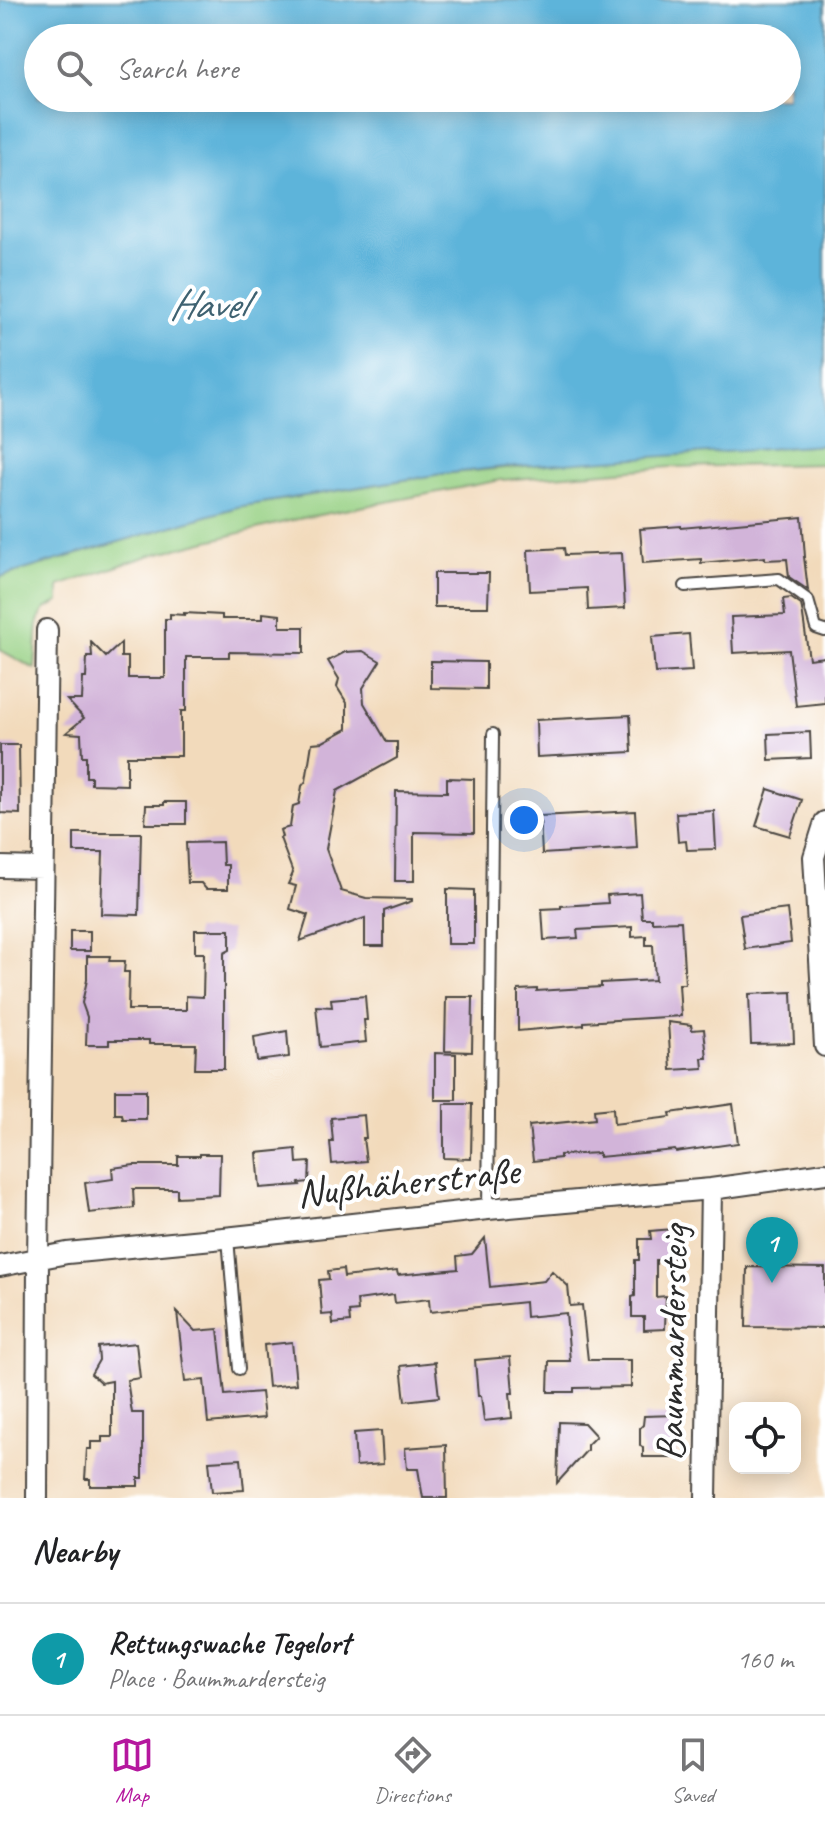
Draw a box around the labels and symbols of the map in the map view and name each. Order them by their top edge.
water label: Havel [169,278,258,331]
your location [504,800,544,840]
street label: Nußhäherstraße [295,1145,524,1219]
pin: 1 [746,1217,798,1283]
street label: Baummardersteig [645,1222,699,1461]

